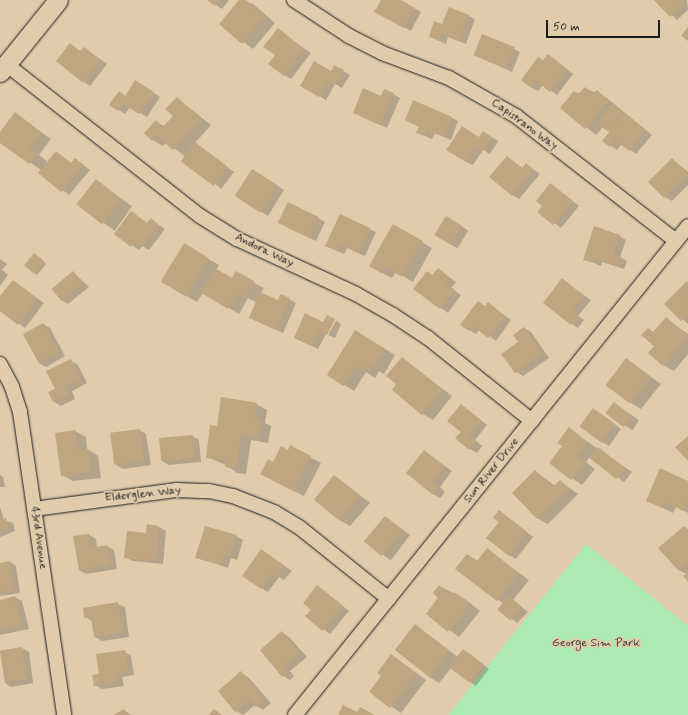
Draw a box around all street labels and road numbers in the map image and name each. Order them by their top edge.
street label: Capistrano Way [487,96,561,154]
street label: Andora Way [232,231,296,271]
street label: Sun River Drive [462,436,522,506]
street label: Elderglen Way [104,484,182,506]
street label: 43rd Avenue [26,505,50,571]

